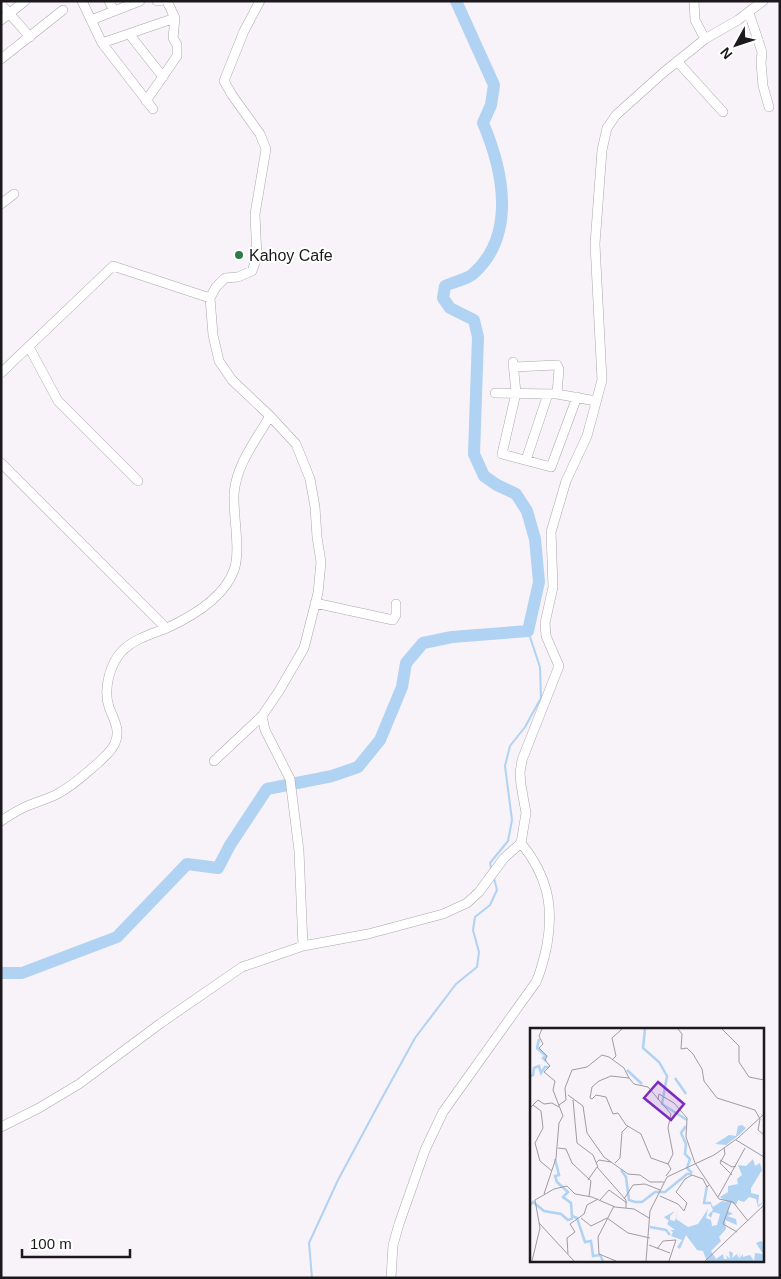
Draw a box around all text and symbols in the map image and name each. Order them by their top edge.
north arrow [711,20,761,70]
text: N [717,44,735,62]
place label: Kahoy Cafe [249,247,333,264]
marker: Kahoy Cafe [233,249,245,261]
inset map [530,1028,764,1262]
scale bar [22,1226,130,1258]
text: 100 m [30,1235,72,1252]

